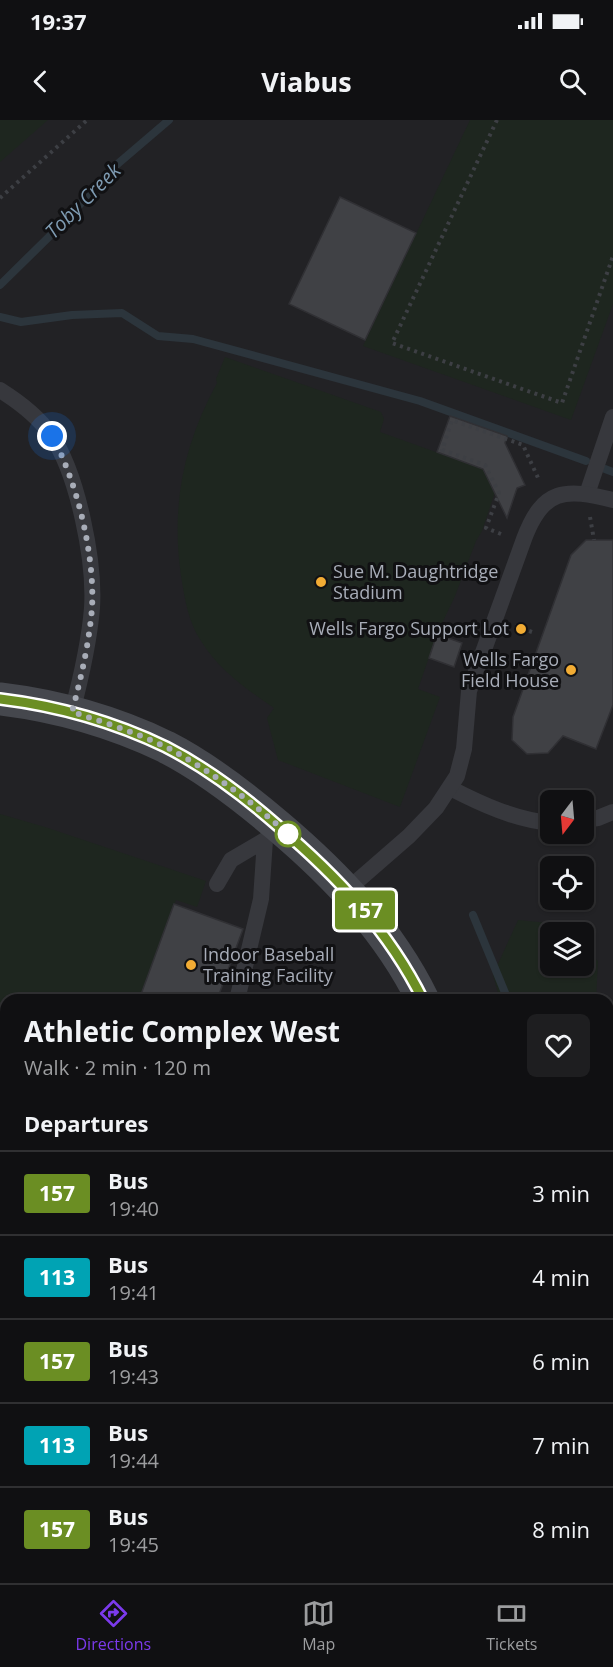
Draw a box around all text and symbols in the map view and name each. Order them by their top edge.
text: 19:37 [30,6,87,36]
text: Viabus [261,63,352,100]
icon: back [24,65,57,98]
icon: search [556,65,589,98]
water label: Toby Creek [39,156,127,244]
your location [37,421,67,451]
place label: Sue M. Daughtridge Stadium [333,559,498,604]
marker: Sue M. Daughtridge Stadium [314,575,328,589]
place label: Wells Fargo Support Lot [309,616,509,640]
marker: Wells Fargo Support Lot [514,622,528,636]
place label: Wells Fargo Field House [461,647,559,692]
marker: Wells Fargo Field House [564,663,578,677]
north arrow [540,790,594,844]
map controls [540,790,594,976]
unlabelled marker [275,821,301,847]
button: locate [540,856,594,910]
line badge: 157 [330,890,400,930]
text: 157 [347,896,383,924]
button: layers [540,922,594,976]
place label: Indoor Baseball Training Facility [203,942,334,987]
marker: Indoor Baseball Training Facility [184,958,198,972]
text: Athletic Complex West [24,1012,340,1050]
button: heart [527,1014,590,1077]
text: Walk · 2 min · 120 m [24,1054,211,1081]
text: Departures [24,1108,148,1138]
text: Bus [108,1165,148,1195]
text: 3 min [532,1178,590,1208]
text: 157 [39,1179,75,1207]
text: 19:40 [108,1195,159,1222]
text: Bus [108,1249,148,1279]
text: 4 min [532,1262,590,1292]
text: 113 [39,1263,75,1291]
text: 19:41 [108,1279,159,1306]
text: Bus [108,1333,148,1363]
text: 6 min [532,1346,590,1376]
text: 157 [39,1347,75,1375]
text: 19:43 [108,1363,159,1390]
text: Bus [108,1417,148,1447]
text: 7 min [532,1430,590,1460]
text: 113 [39,1431,75,1459]
text: 19:44 [108,1447,159,1474]
text: Bus [108,1501,148,1531]
text: 8 min [532,1514,590,1544]
text: 157 [39,1515,75,1543]
text: 19:45 [108,1531,159,1558]
tab: Directions [76,1597,151,1655]
tab: Map [302,1597,335,1655]
tab: Tickets [486,1597,537,1655]

